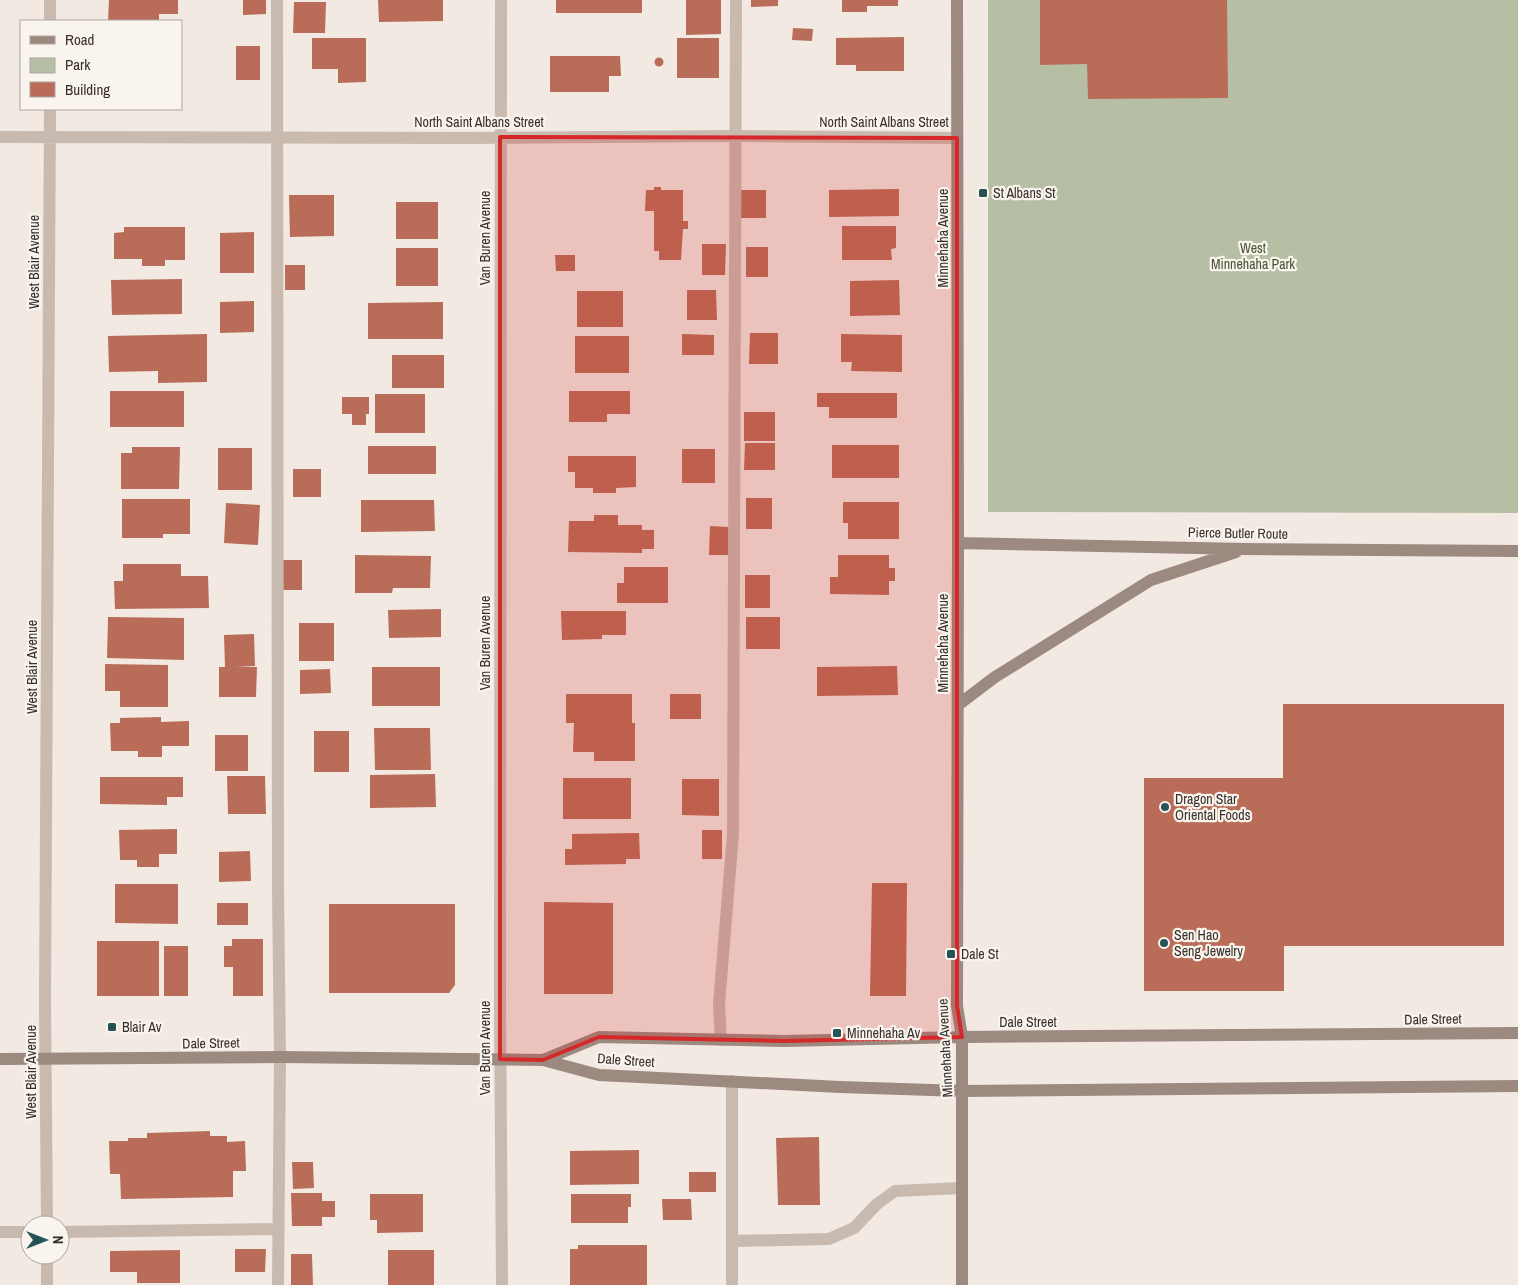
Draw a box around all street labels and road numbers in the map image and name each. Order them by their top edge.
street label: North Saint Albans Street [414,113,544,131]
street label: North Saint Albans Street [819,113,949,131]
street label: Minnehaha Avenue [934,189,952,287]
street label: Van Buren Avenue [476,191,494,285]
street label: West Blair Avenue [25,215,43,309]
street label: Pierce Butler Route [1188,523,1288,543]
street label: Minnehaha Avenue [934,594,952,692]
street label: Van Buren Avenue [476,596,494,690]
street label: West Blair Avenue [23,620,41,714]
street label: Minnehaha Avenue [933,998,957,1098]
street label: Van Buren Avenue [476,1001,494,1095]
street label: Dale Street [1404,1010,1462,1028]
street label: Dale Street [999,1013,1057,1031]
street label: West Blair Avenue [22,1025,40,1119]
street label: Dale Street [182,1034,240,1052]
street label: Dale Street [597,1049,655,1071]

